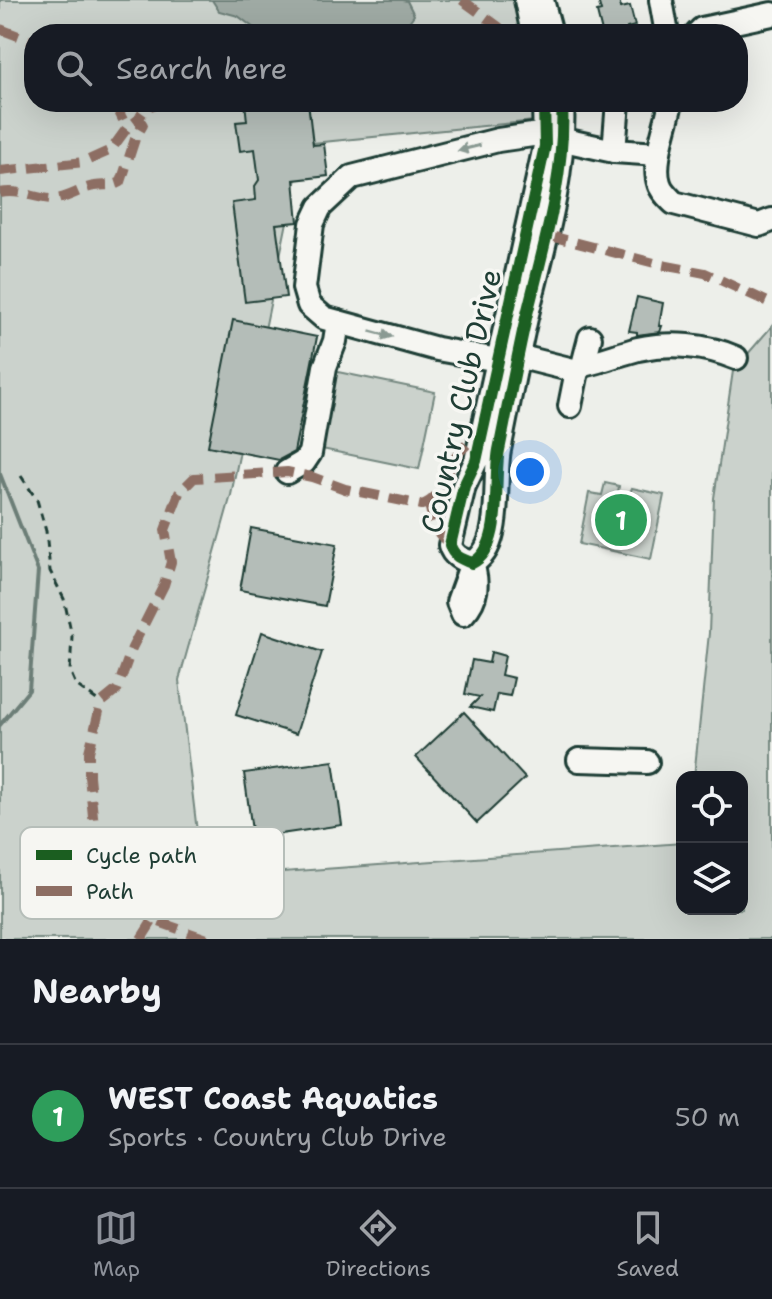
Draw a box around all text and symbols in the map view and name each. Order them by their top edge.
search box [24,24,748,112]
icon: search [52,46,96,90]
text: Search here [116,48,287,89]
one-way arrow [456,142,481,154]
street label: Country Club Drive [411,265,511,537]
one-way arrow [368,328,393,340]
your location [510,452,550,492]
pin: 1 [595,490,647,550]
map controls [676,771,748,915]
button: locate [676,771,748,843]
legend [20,827,284,919]
text: Cycle path [86,841,197,870]
button: layers [676,843,748,915]
text: Path [86,877,134,906]
text: Nearby [32,968,162,1014]
text: WEST Coast Aquatics [108,1078,438,1119]
text: 1 [52,1099,64,1134]
text: 50 m [675,1099,740,1134]
text: Sports · Country Club Drive [108,1119,447,1154]
tab: Map [93,1206,140,1283]
tab: Directions [326,1206,431,1283]
tab: Saved [617,1206,679,1283]

